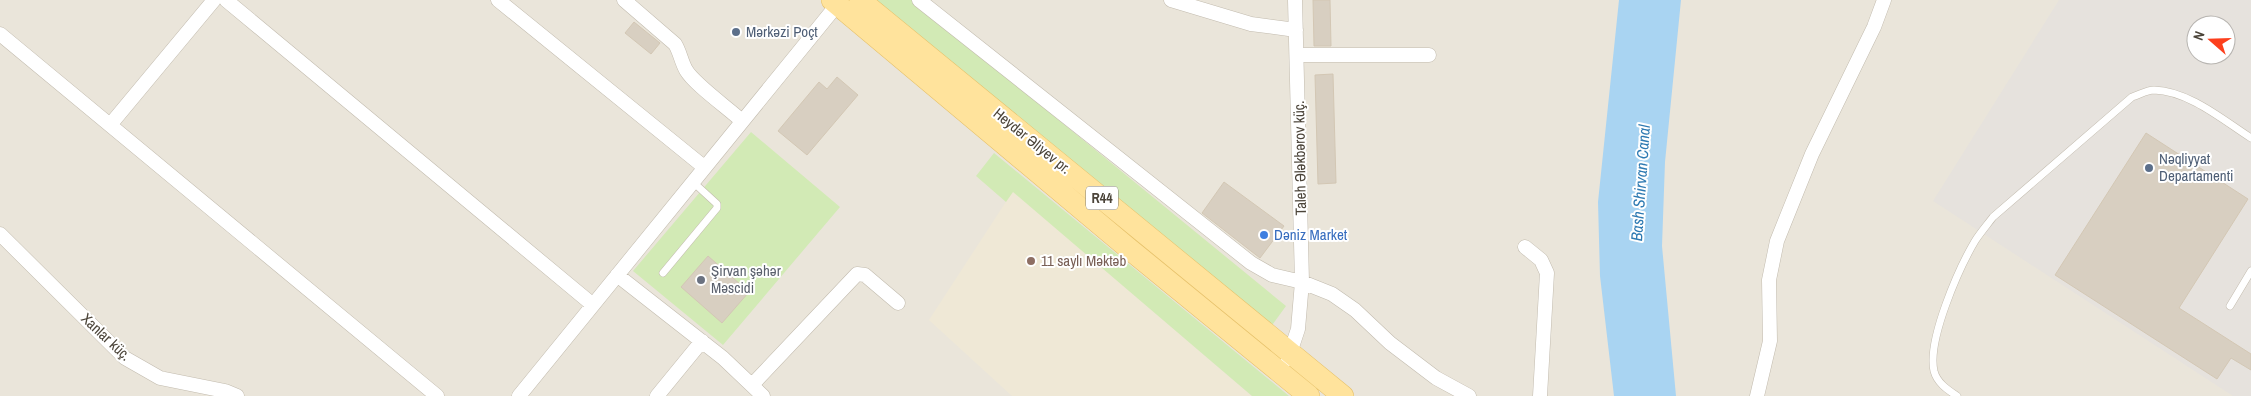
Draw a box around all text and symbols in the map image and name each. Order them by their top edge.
north arrow [2186,15,2236,65]
place label: Mərkəzi Poçt [746,21,818,42]
marker: Mərkəzi Poçt [730,26,742,38]
text: N [2189,29,2209,43]
street label: Taleh Ələkbərov küç. [1288,101,1311,215]
street label: Heydər Əliyev pr. [989,103,1076,178]
water label: Bash Shirvan Canal [1625,123,1655,242]
place label: Nəqliyyat Departamenti [2159,148,2234,186]
marker: Nəqliyyat Departamenti [2143,162,2155,174]
road number: R44 [1086,187,1118,210]
place label: Dəniz Market [1274,224,1348,245]
marker: Dəniz Market [1258,229,1270,241]
place label: 11 saylı Məktəb [1041,250,1126,271]
marker: 11 saylı Məktəb [1025,255,1037,267]
place label: Şirvan şəhər Məscidi [711,260,781,298]
marker: Şirvan şəhər Məscidi [695,274,707,286]
street label: Xanlar küç. [77,308,136,365]

